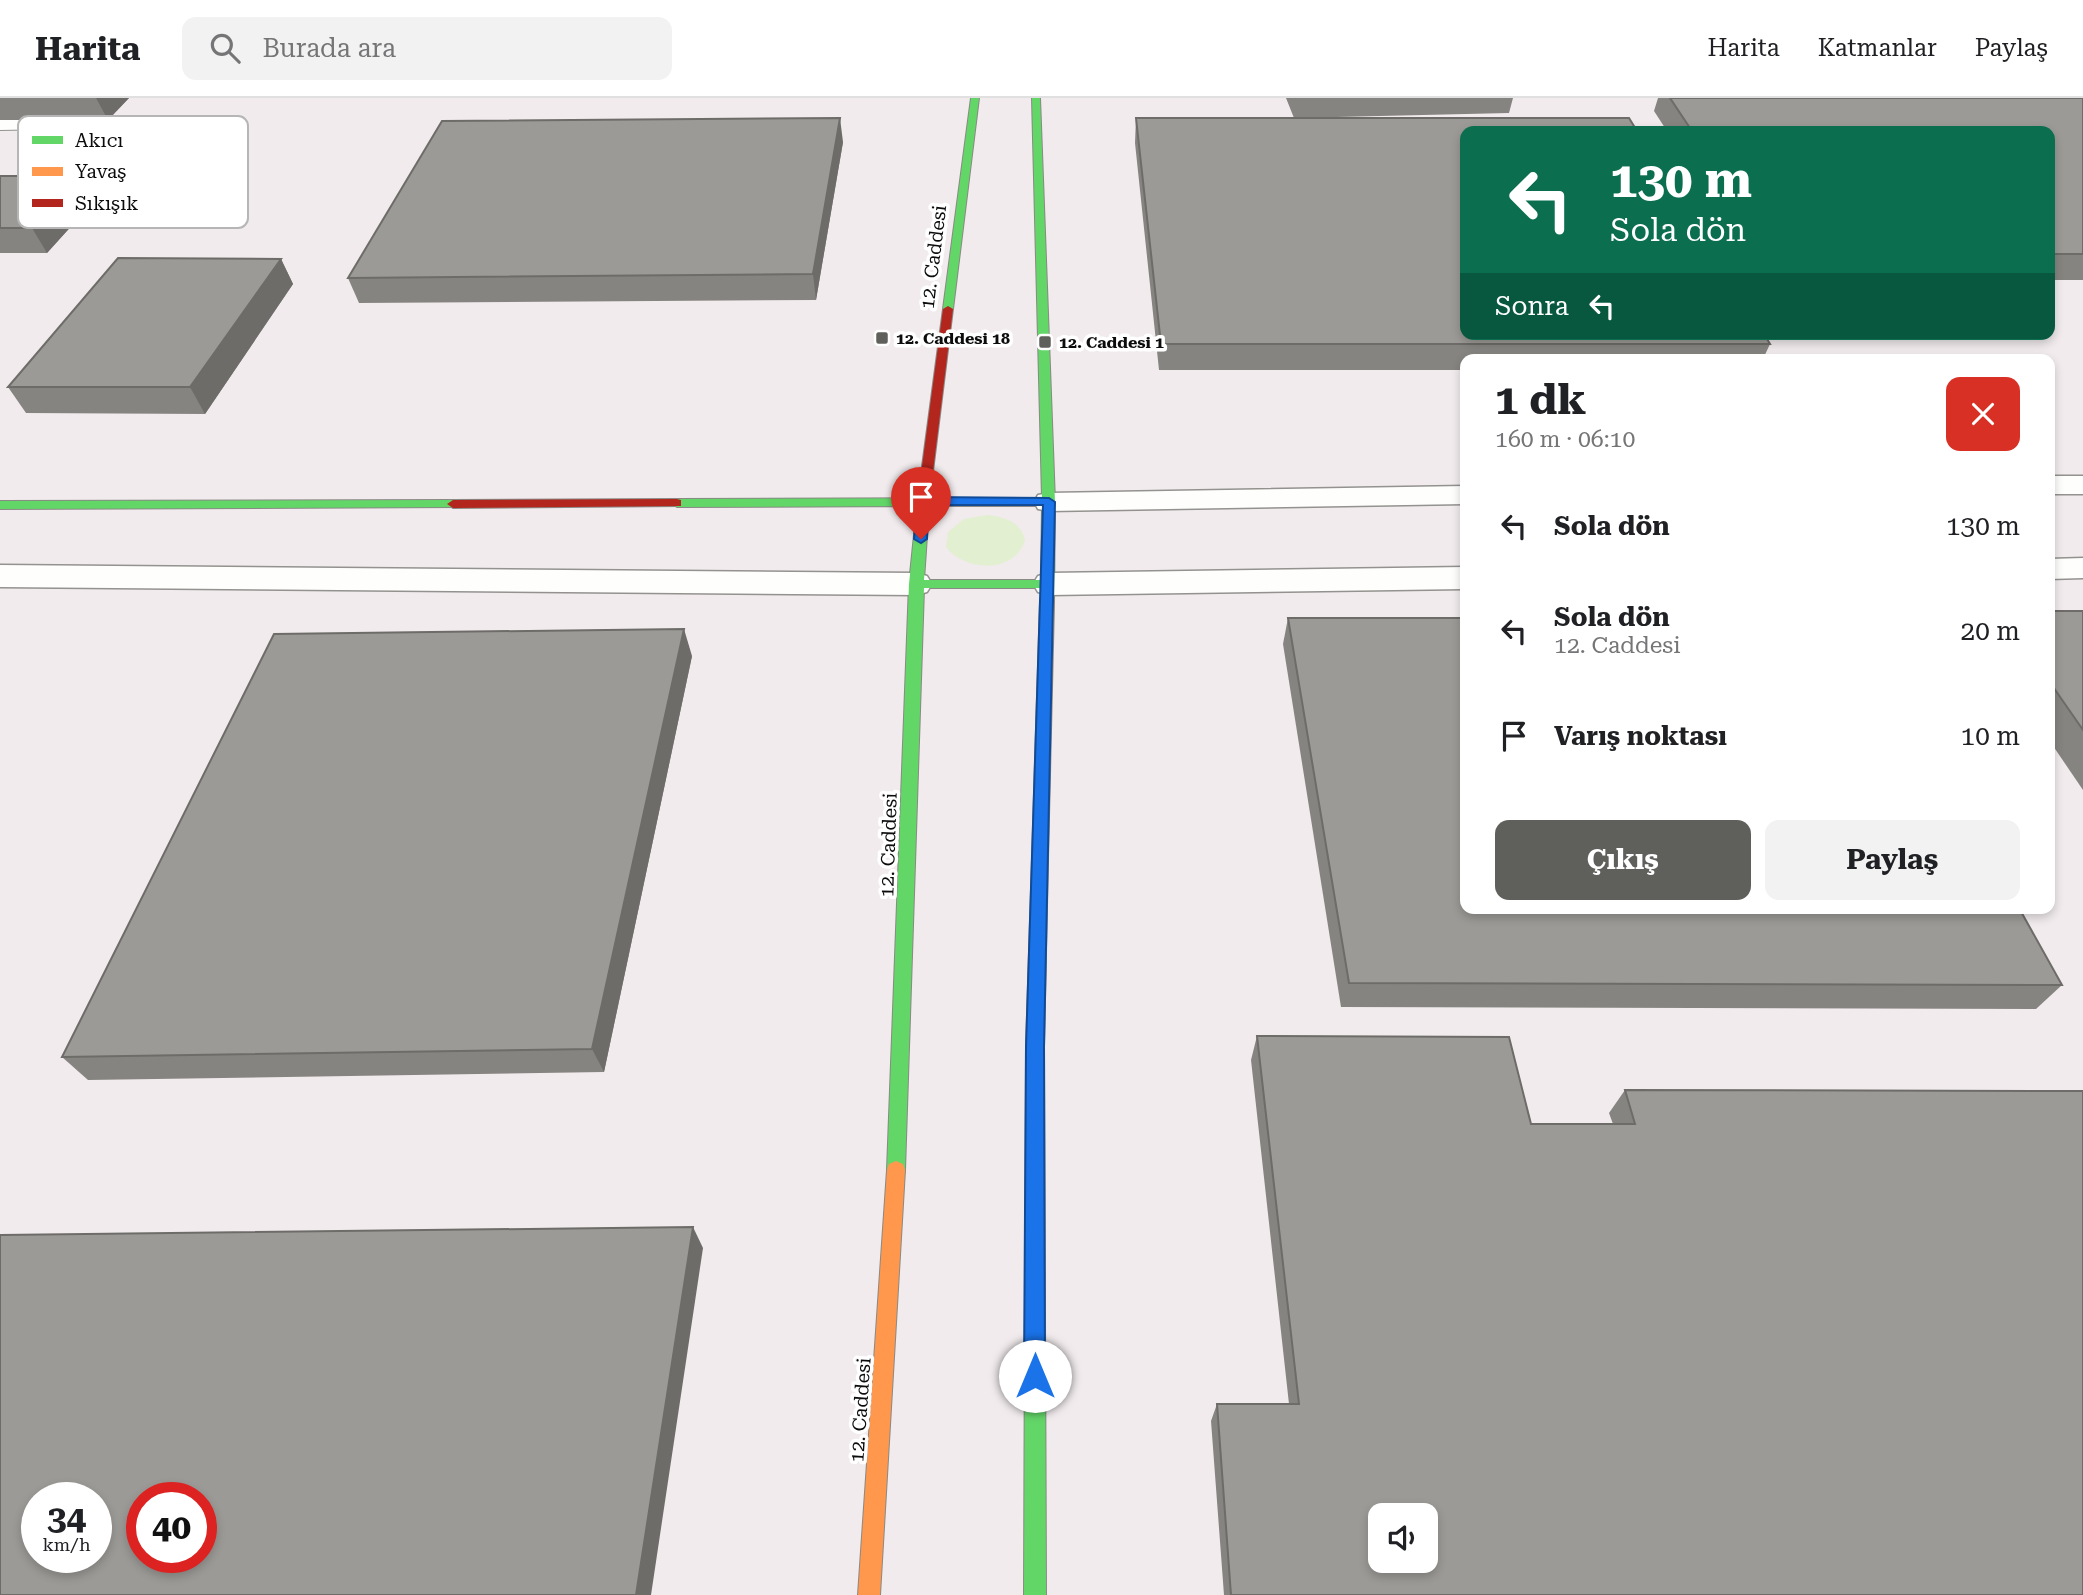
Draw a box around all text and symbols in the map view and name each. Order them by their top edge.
search box [182,17,672,80]
text: Harita [35,29,140,68]
icon: search [206,29,244,67]
text: Burada ara [262,33,396,63]
text: Harita [1708,34,1780,62]
text: Katmanlar [1818,34,1937,62]
text: Paylaş [1975,34,2048,62]
legend [18,116,248,228]
text: Akıcı [75,129,123,152]
text: 130 m [1610,152,1752,209]
icon: left [1495,154,1586,245]
text: Yavaş [75,160,126,183]
text: Sıkışık [75,192,138,215]
street label: 12. Caddesi [916,204,951,310]
text: Sola dön [1610,211,1746,249]
icon: left [1583,287,1621,325]
text: Sonra [1495,291,1569,321]
place label: 12. Caddesi 18 [896,329,1010,348]
marker: 12. Caddesi 18 [874,330,890,346]
place label: 12. Caddesi 1 [1059,333,1164,352]
marker: 12. Caddesi 1 [1037,334,1053,350]
text: 1 dk [1495,375,1586,424]
button: close [1946,377,2020,451]
text: 160 m · 06:10 [1495,426,1635,453]
pin [891,467,951,539]
icon: arrive [902,478,940,516]
icon: left [1495,507,1533,545]
text: Sola dön [1554,511,1670,541]
text: 130 m [1946,511,2020,541]
text: Sola dön [1554,602,1670,632]
icon: left [1495,612,1533,650]
text: 20 m [1961,616,2020,646]
text: 12. Caddesi [1554,632,1681,659]
icon: arrive [1495,717,1533,755]
text: Varış noktası [1554,721,1727,751]
text: 10 m [1961,721,2020,751]
street label: 12. Caddesi [875,792,902,898]
button: Çıkış [1495,820,1751,900]
button: Paylaş [1765,820,2020,900]
position arrow [998,1339,1072,1413]
street label: 12. Caddesi [845,1357,876,1463]
speed limit sign: 40 [126,1482,217,1573]
text: 34 [47,1498,86,1539]
map controls [1368,1503,1438,1573]
button: sound [1368,1503,1438,1573]
text: km/h [42,1534,91,1555]

